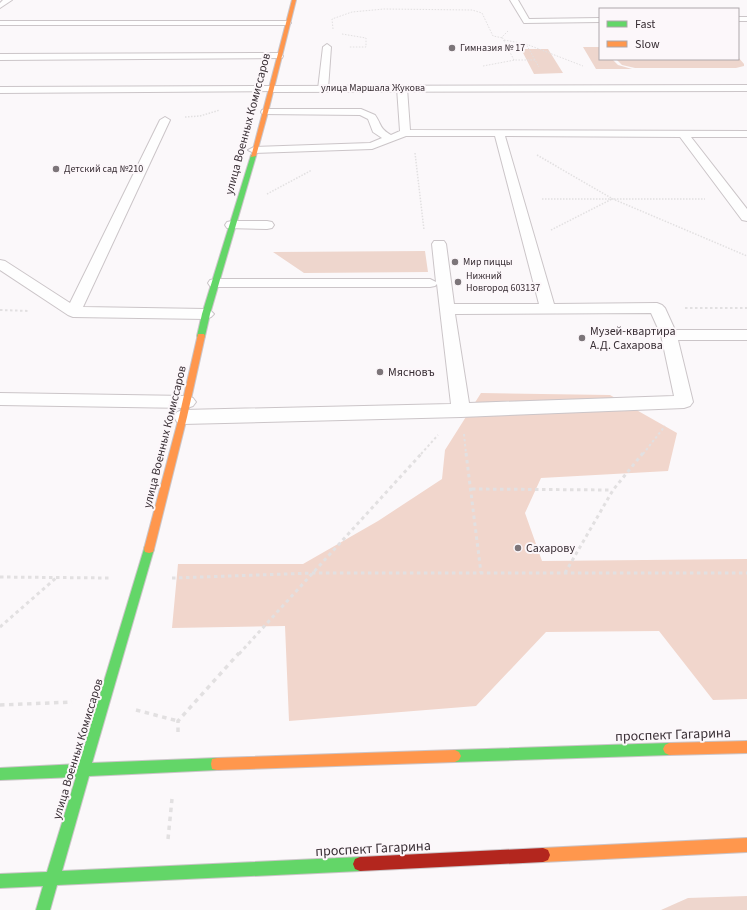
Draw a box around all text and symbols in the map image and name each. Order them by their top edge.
legend [599,8,739,60]
text: Fast [635,16,655,33]
text: Slow [635,36,660,53]
place label: Гимназия № 17 [460,41,525,55]
marker: Гимназия № 17 [447,43,457,53]
street label: улица Военных Комиссаров [221,51,275,197]
street label: улица Маршала Жукова [321,81,425,95]
place label: Детский сад №210 [64,162,143,176]
marker: Детский сад №210 [51,164,61,174]
place label: Мир пиццы [463,255,513,269]
marker: Мир пиццы [450,257,460,267]
place label: Нижний Новгород 603137 [466,269,540,295]
marker: Нижний Новгород 603137 [453,277,463,287]
place label: Музей-квартира А.Д. Сахарова [590,323,675,354]
marker: Музей-квартира А.Д. Сахарова [577,333,587,343]
street label: улица Военных Комиссаров [139,364,191,510]
place label: Мясновъ [388,364,435,381]
marker: Мясновъ [375,367,385,377]
place label: Сахарову [526,540,575,557]
marker: Сахарову [513,543,523,553]
street label: улица Военных Комиссаров [48,677,108,821]
street label: проспект Гагарина [615,723,731,747]
street label: проспект Гагарина [315,836,431,862]

